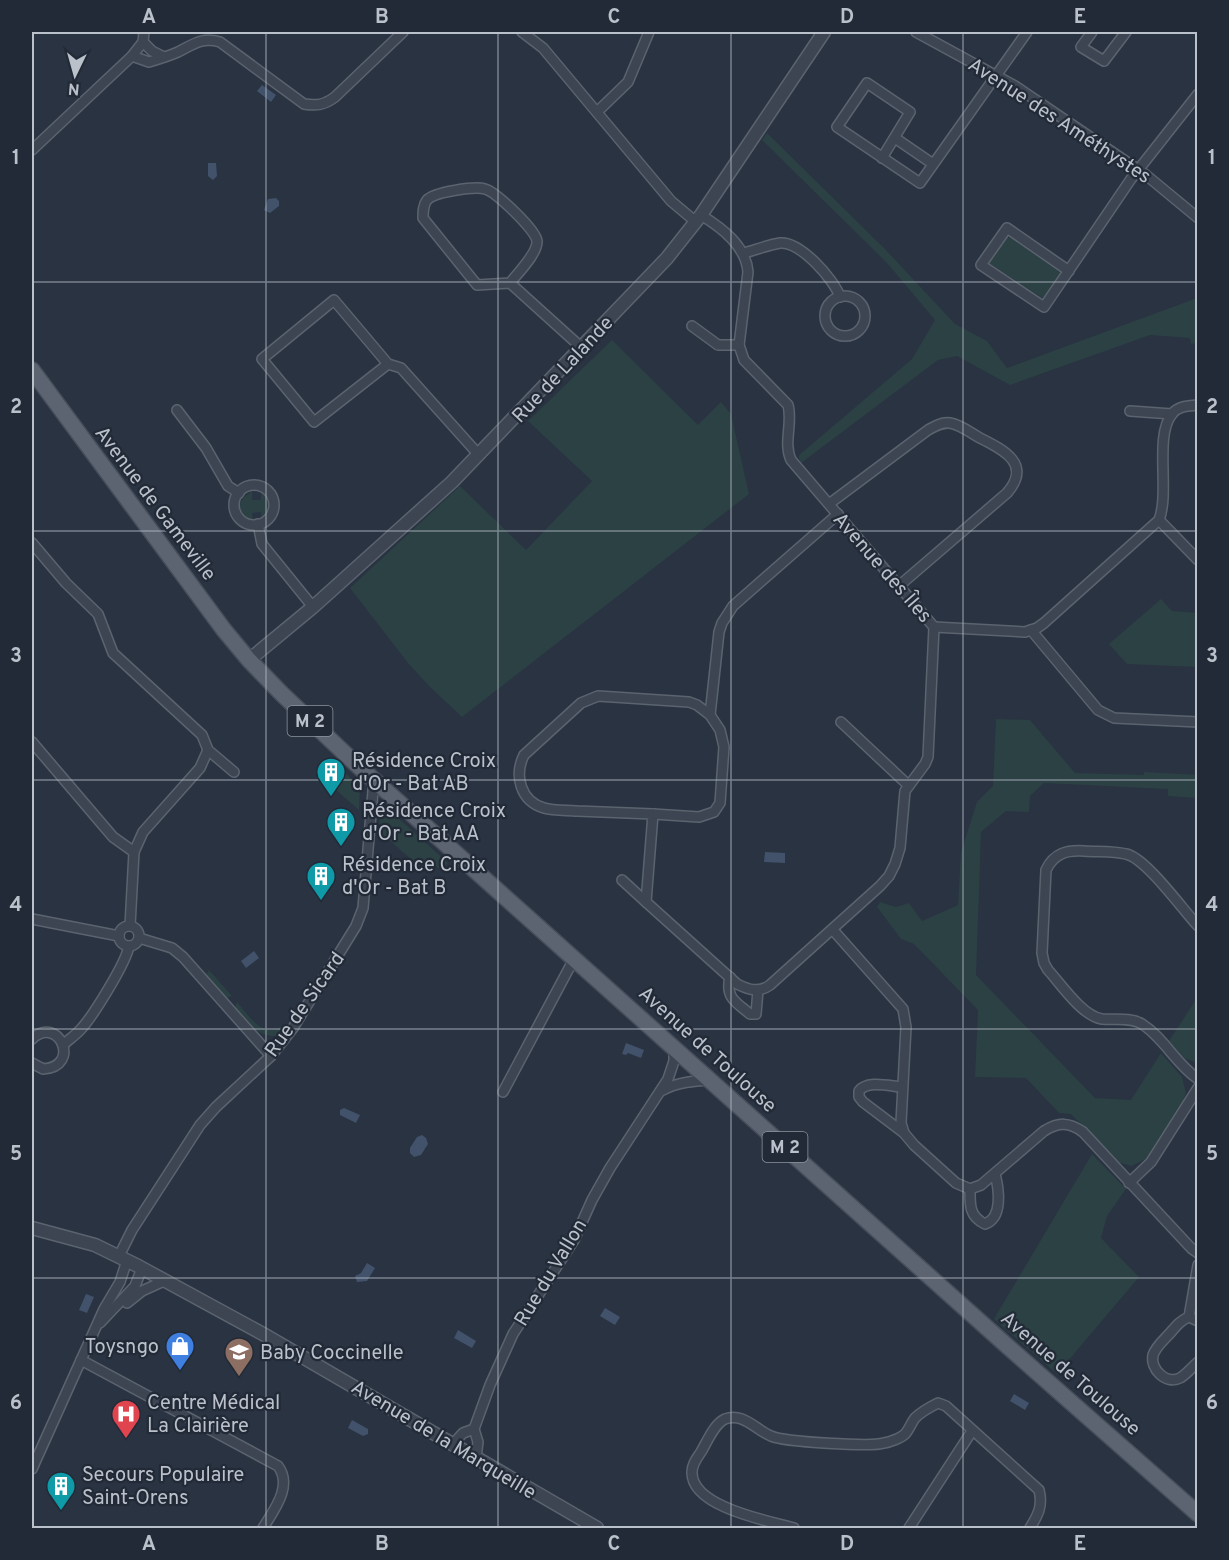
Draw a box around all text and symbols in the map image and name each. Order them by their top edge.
text: A [142,5,156,31]
text: B [375,5,389,31]
text: C [608,5,620,31]
text: D [840,5,854,31]
text: E [1074,5,1086,31]
north arrow [45,45,105,105]
street label: Avenue des Améthystes [962,53,1155,191]
text: N [67,77,80,98]
text: 1 [12,146,20,172]
text: 1 [1208,146,1216,172]
street label: Rue de Lalande [507,311,620,430]
text: 2 [10,395,22,421]
text: 2 [1206,395,1218,421]
street label: Avenue de Gameville [88,422,221,587]
street label: Avenue des Îles [826,506,938,629]
text: 3 [10,644,22,670]
text: 3 [1206,644,1218,670]
road number: M 2 [288,706,332,736]
place label: Résidence Croix d'Or - Bat AB [352,749,496,798]
building icon: Résidence Croix d'Or - Bat AB [315,756,347,798]
place label: Résidence Croix d'Or - Bat AA [362,799,506,848]
building icon: Résidence Croix d'Or - Bat AA [325,806,357,848]
place label: Résidence Croix d'Or - Bat B [342,853,486,902]
building icon: Résidence Croix d'Or - Bat B [305,860,337,902]
text: 4 [10,893,22,919]
text: 4 [1206,893,1218,919]
street label: Rue de Sicard [260,948,351,1063]
street label: Avenue de Toulouse [632,981,781,1119]
road number: M 2 [762,1132,808,1162]
text: 5 [10,1142,22,1168]
text: 5 [1206,1142,1218,1168]
street label: Rue du Vallon [509,1214,594,1332]
street label: Avenue de Toulouse [994,1307,1145,1442]
shop icon: Toysngo [164,1330,196,1372]
place label: Toysngo [85,1335,159,1361]
school or university icon: Baby Coccinelle [223,1336,255,1378]
place label: Baby Coccinelle [260,1341,404,1367]
street label: Avenue de la Marqueille [346,1375,540,1506]
text: 6 [10,1391,22,1417]
place label: Centre Médical La Clairière [147,1391,280,1440]
text: 6 [1206,1391,1218,1417]
hospital icon: Centre Médical La Clairière [110,1398,142,1440]
place label: Secours Populaire Saint-Orens [82,1463,244,1512]
building icon: Secours Populaire Saint-Orens [45,1470,77,1512]
text: A [142,1532,156,1558]
text: B [375,1532,389,1558]
text: C [608,1532,620,1558]
text: D [840,1532,854,1558]
text: E [1074,1532,1086,1558]

